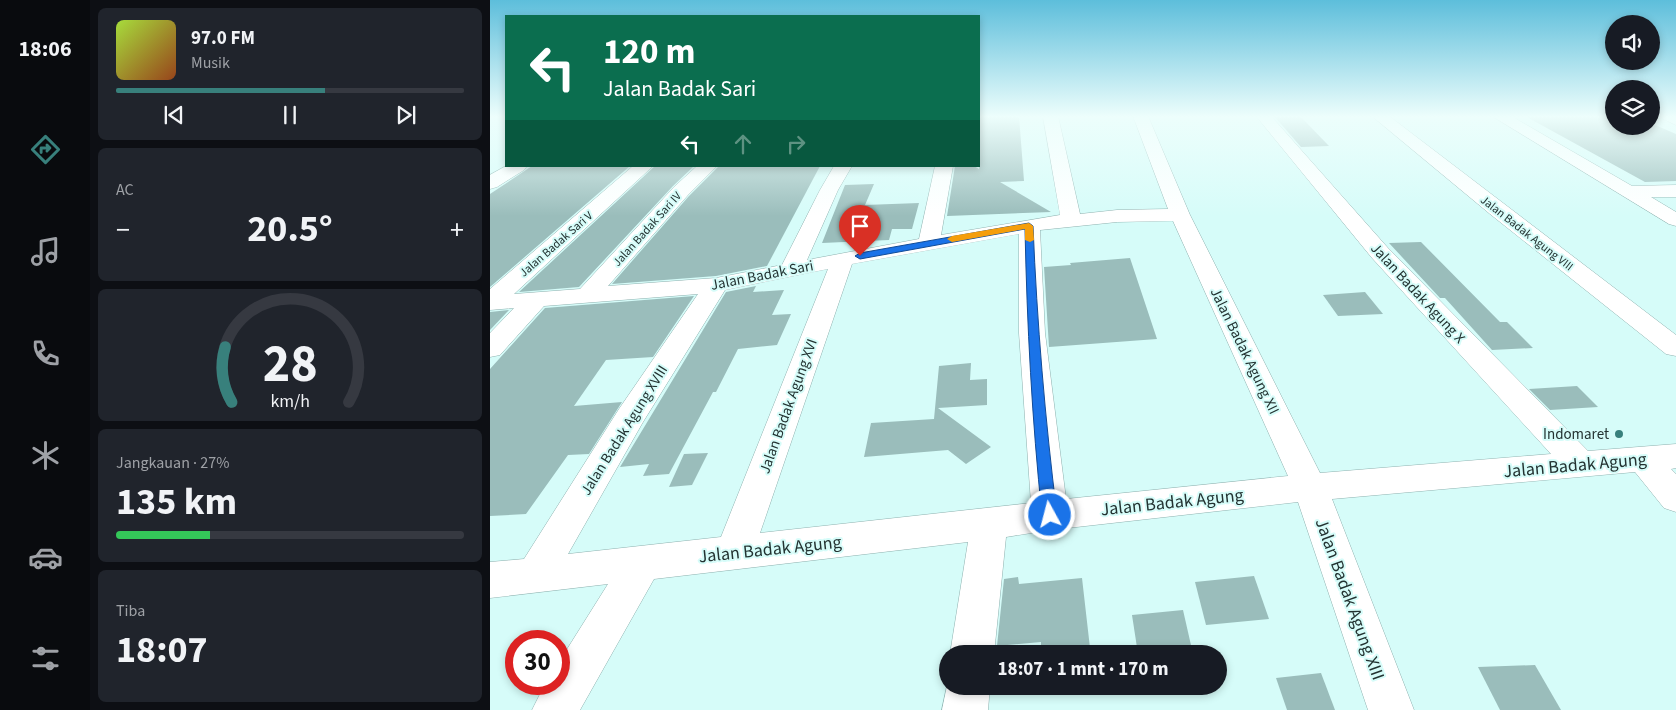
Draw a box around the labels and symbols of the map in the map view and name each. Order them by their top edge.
street label: Jalan Badak Sari IV [609,188,686,270]
street label: Jalan Badak Agung VIII [1477,192,1577,275]
pin [839,205,881,256]
street label: Jalan Badak Sari V [516,207,597,281]
street label: Jalan Badak Agung X [1366,239,1470,348]
street label: Jalan Badak Sari [709,255,815,296]
street label: Jalan Badak Agung XII [1205,284,1284,418]
street label: Jalan Badak Agung XVI [754,336,823,476]
street label: Jalan Badak Agung XVIII [576,361,673,499]
place label: Indomaret [1543,424,1609,445]
marker: Indomaret [1613,428,1625,440]
street label: Jalan Badak Agung [1502,447,1648,484]
street label: Jalan Badak Agung [1099,483,1245,522]
position arrow [1023,488,1075,540]
street label: Jalan Badak Agung XIII [1309,515,1390,684]
street label: Jalan Badak Agung [697,530,843,569]
speed limit sign: 30 [505,630,570,695]

